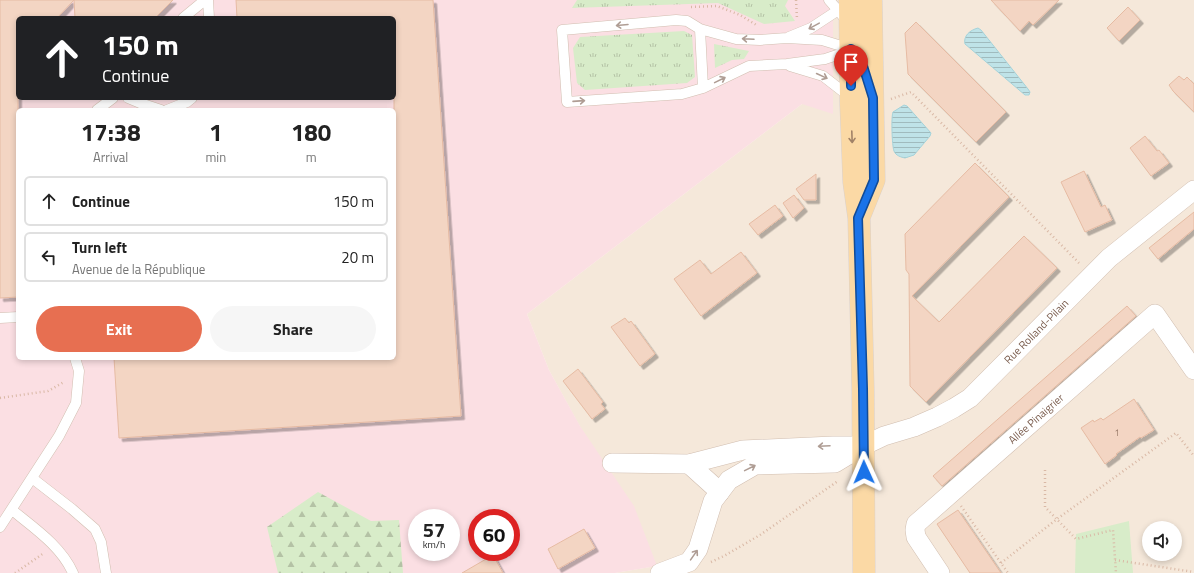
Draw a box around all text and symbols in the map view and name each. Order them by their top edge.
one-way arrow [616,21,629,28]
text: 150 m [102,23,179,66]
one-way arrow [808,23,820,31]
icon: ahead [36,32,88,84]
one-way arrow [742,36,755,43]
pin [834,45,868,86]
icon: arrive [840,51,862,73]
text: Continue [102,62,169,89]
one-way arrow [815,73,827,80]
one-way arrow [713,76,725,83]
one-way arrow [572,98,585,105]
text: 17:38 [81,114,141,150]
text: 1 [209,114,223,150]
text: 180 [291,114,331,150]
one-way arrow [848,130,856,143]
text: Arrival [93,147,128,167]
text: min [205,147,226,167]
text: m [306,147,317,167]
icon: ahead [38,190,60,212]
text: Continue [72,190,130,213]
text: 150 m [333,190,374,213]
text: Turn left [72,236,127,259]
icon: left [38,246,60,268]
text: 20 m [341,246,374,269]
text: Avenue de la République [72,259,205,279]
street label: Rue Rolland-Pilain [1000,295,1072,367]
button: Exit [36,306,202,352]
button: Share [210,306,376,352]
street label: Allée Pinaigrier [1005,390,1067,448]
house number: 1 [1114,426,1120,439]
one-way arrow [818,443,831,450]
position arrow [843,451,885,493]
one-way arrow [744,464,756,471]
speed limit sign: 60 [468,509,520,561]
text: 57 [423,514,445,545]
map controls [1142,521,1182,561]
button: sound [1142,521,1182,561]
text: km/h [423,537,445,552]
one-way arrow [690,550,698,561]

